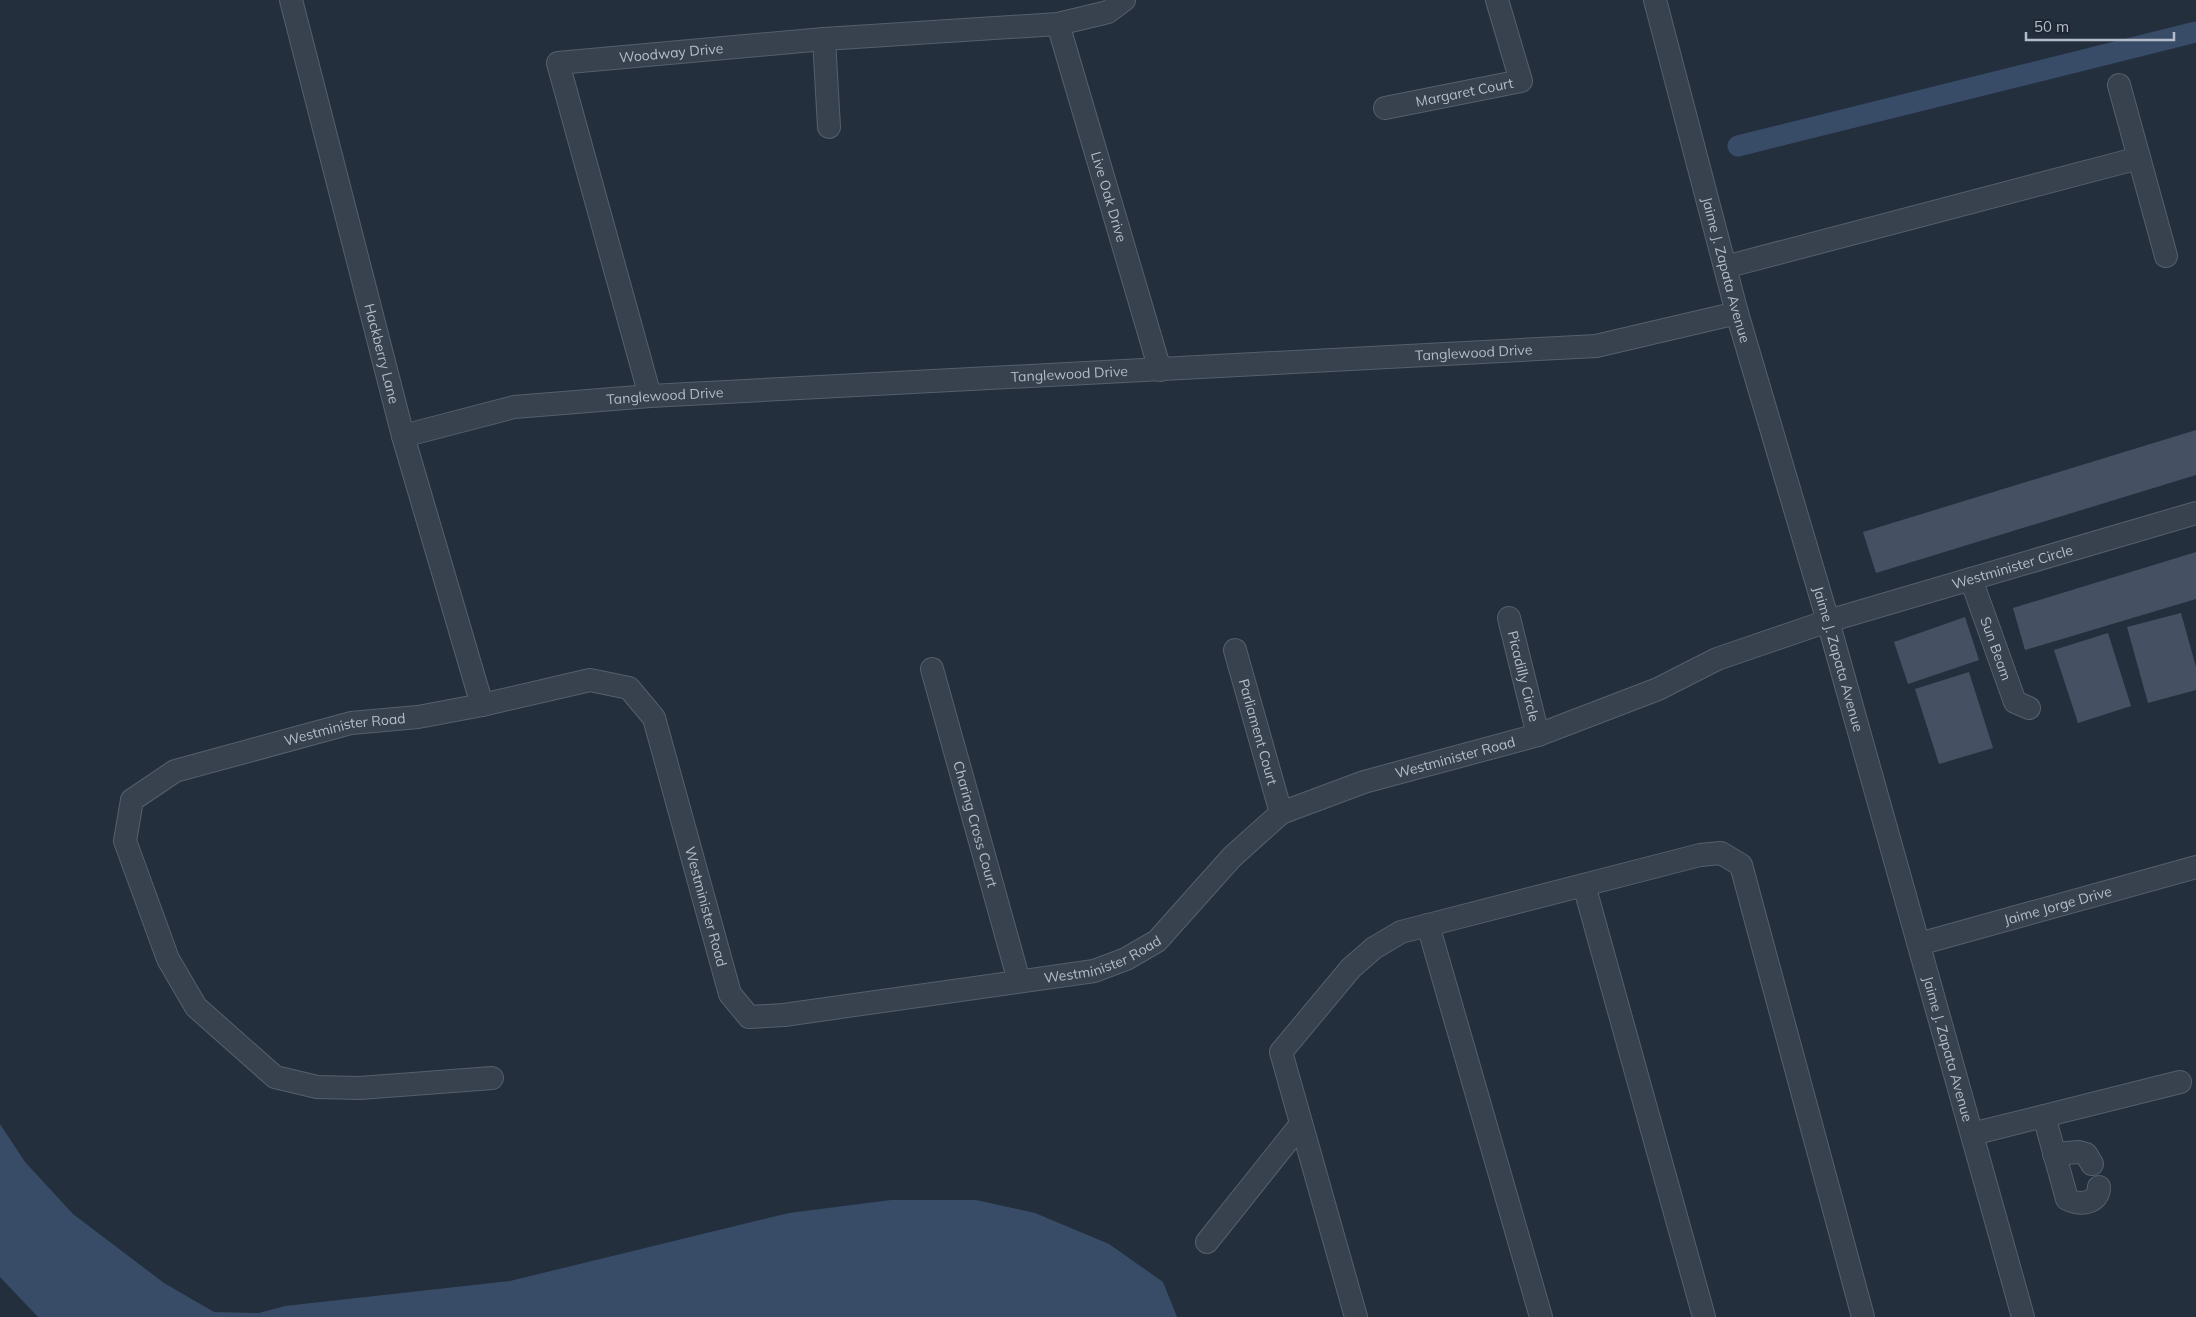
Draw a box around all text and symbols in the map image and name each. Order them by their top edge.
scale bar [2026,10,2174,42]
text: 50 m [2034,17,2069,36]
street label: Woodway Drive [618,39,724,66]
street label: Margaret Court [1414,74,1515,111]
street label: Live Oak Drive [1087,149,1131,244]
street label: Jaime J. Zapata Avenue [1698,195,1754,345]
street label: Hackberry Lane [360,301,403,406]
street label: Tanglewood Drive [1415,340,1533,365]
street label: Tanglewood Drive [1010,362,1128,386]
street label: Tanglewood Drive [606,383,724,409]
street label: Westminister Circle [1950,541,2075,593]
street label: Jaime J. Zapata Avenue [1809,584,1868,734]
street label: Sun Beam [1976,614,2016,683]
street label: Picadilly Circle [1503,629,1543,724]
street label: Parliament Court [1235,677,1282,787]
street label: Westminister Road [282,709,406,750]
street label: Westminister Road [1393,733,1517,782]
street label: Charing Cross Court [949,759,1001,890]
street label: Westminister Road [681,845,731,969]
street label: Jaime Jorge Drive [2002,882,2114,929]
street label: Westminister Road [1043,932,1164,987]
street label: Jaime J. Zapata Avenue [1919,974,1977,1124]

